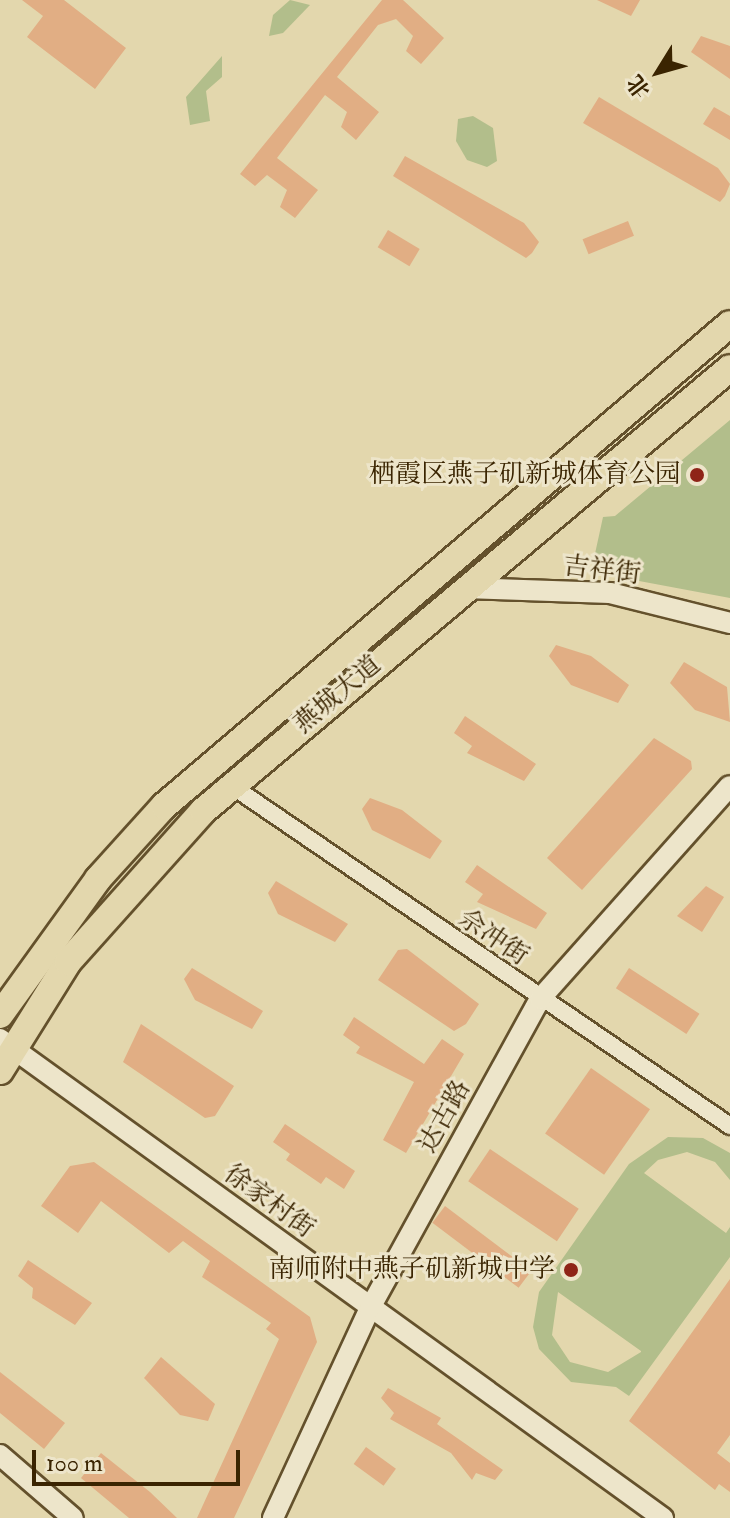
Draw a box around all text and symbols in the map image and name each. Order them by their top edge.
north arrow [618,32,698,112]
text: 北 [621,69,657,104]
place label: 栖霞区燕子矶新城体育公园 [369,459,681,491]
marker: 栖霞区燕子矶新城体育公园 [688,466,706,484]
street label: 吉祥街 [561,551,643,591]
street label: 燕城大道 [288,650,388,740]
street label: 佘冲街 [452,903,534,973]
street label: 达古路 [412,1075,478,1159]
street label: 徐家村街 [218,1159,320,1245]
place label: 南师附中燕子矶新城中学 [269,1254,555,1286]
marker: 南师附中燕子矶新城中学 [562,1261,580,1279]
scale bar [36,1434,244,1484]
text: 100 m [46,1448,103,1479]

